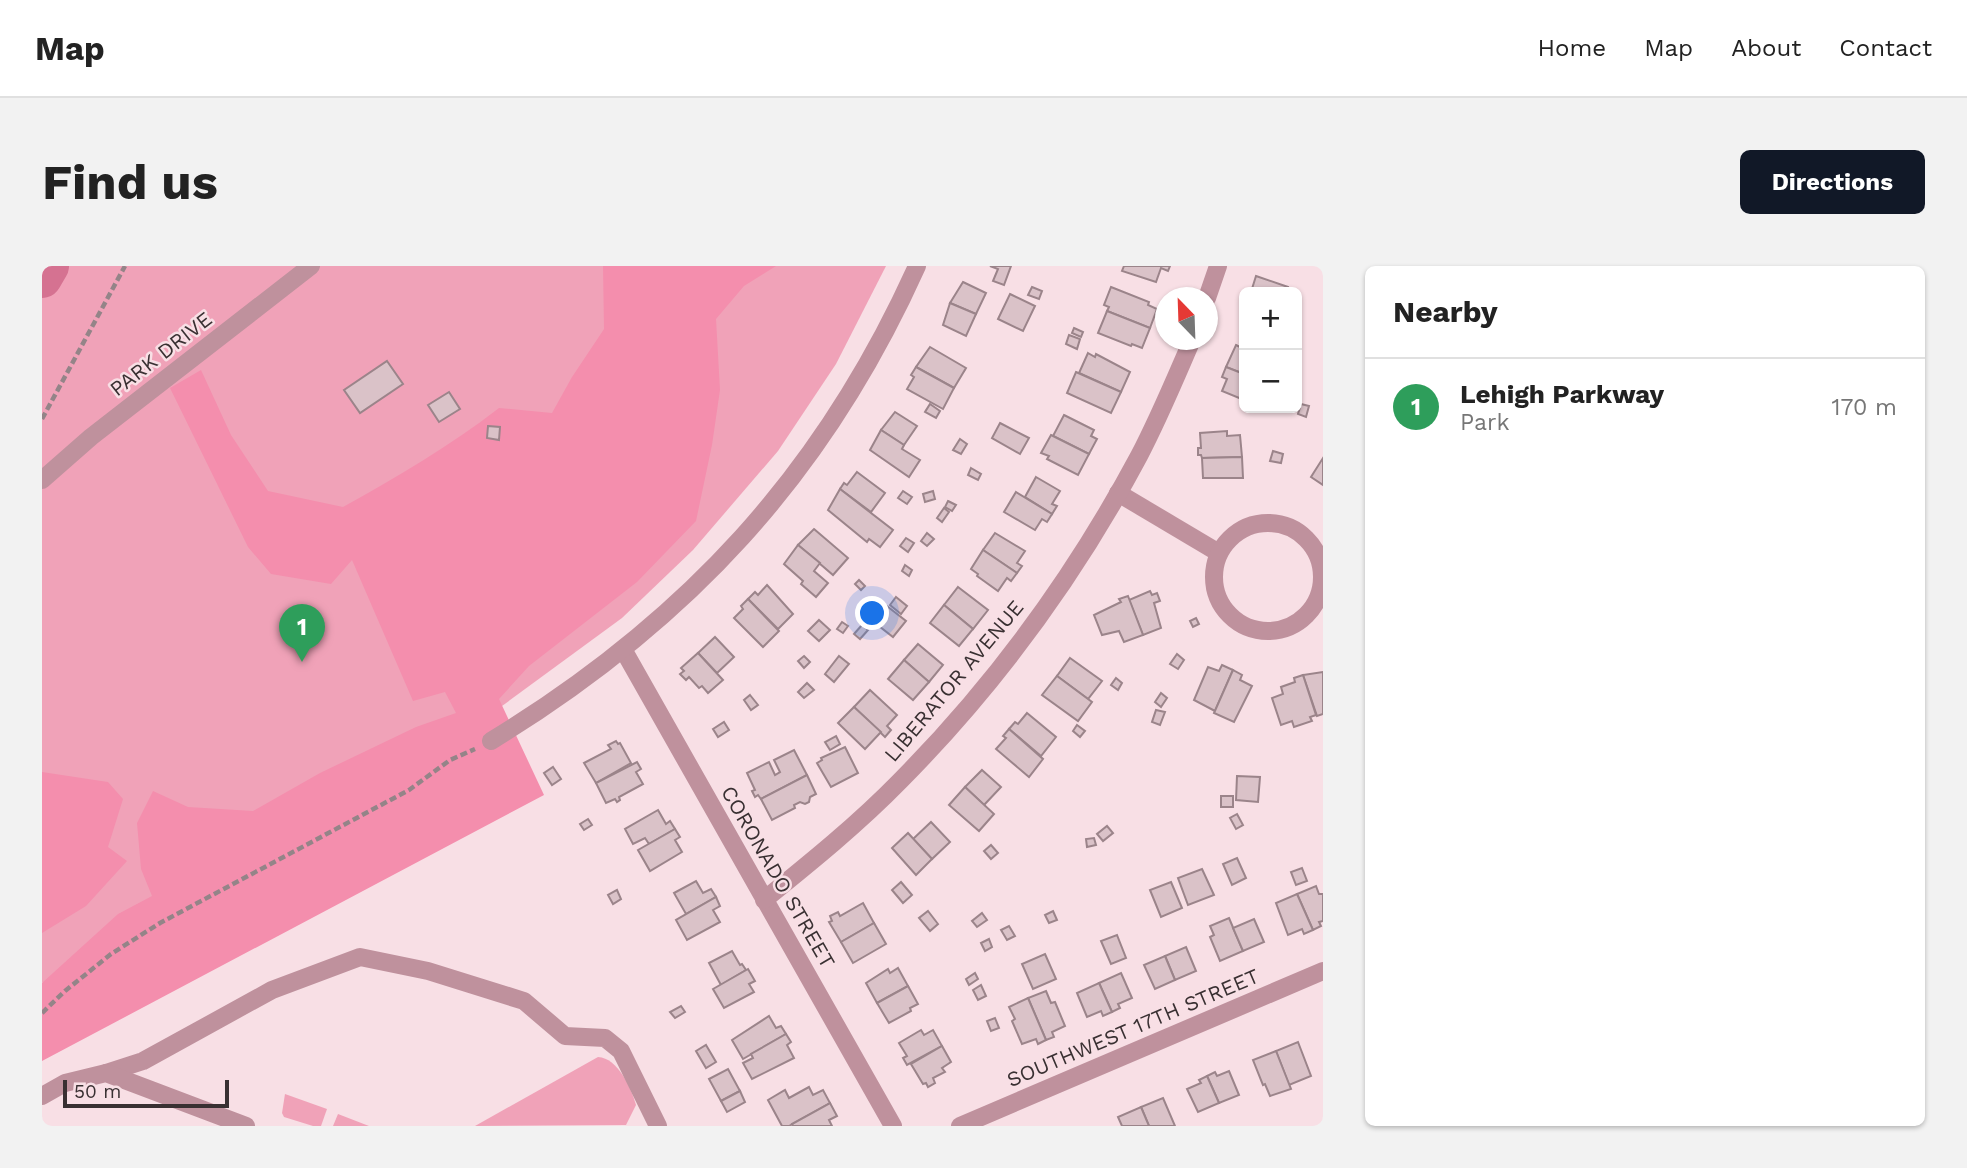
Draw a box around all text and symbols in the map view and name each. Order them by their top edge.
text: Map [35,29,105,68]
text: Home [1538,34,1606,62]
text: Map [1644,34,1693,62]
text: About [1731,34,1801,62]
text: Contact [1839,34,1932,62]
button: Directions [1740,150,1925,214]
text: Find us [42,153,218,211]
north arrow [1155,287,1218,350]
map controls [1239,287,1302,413]
button: + [1239,287,1302,350]
text: Nearby [1393,294,1498,329]
street label: PARK DRIVE [105,306,217,401]
button: − [1239,350,1302,413]
text: Lehigh Parkway [1460,379,1664,409]
text: 1 [1411,394,1421,421]
text: 170 m [1832,394,1897,421]
text: Park [1460,409,1509,436]
street label: LIBERATOR AVENUE [879,595,1029,767]
your location [855,596,889,630]
pin: 1 [279,604,325,662]
street label: CORONADO STREET [716,781,841,972]
street label: SOUTHWEST 17TH STREET [1003,963,1263,1092]
scale bar [63,1077,229,1109]
text: 50 m [74,1080,121,1103]

